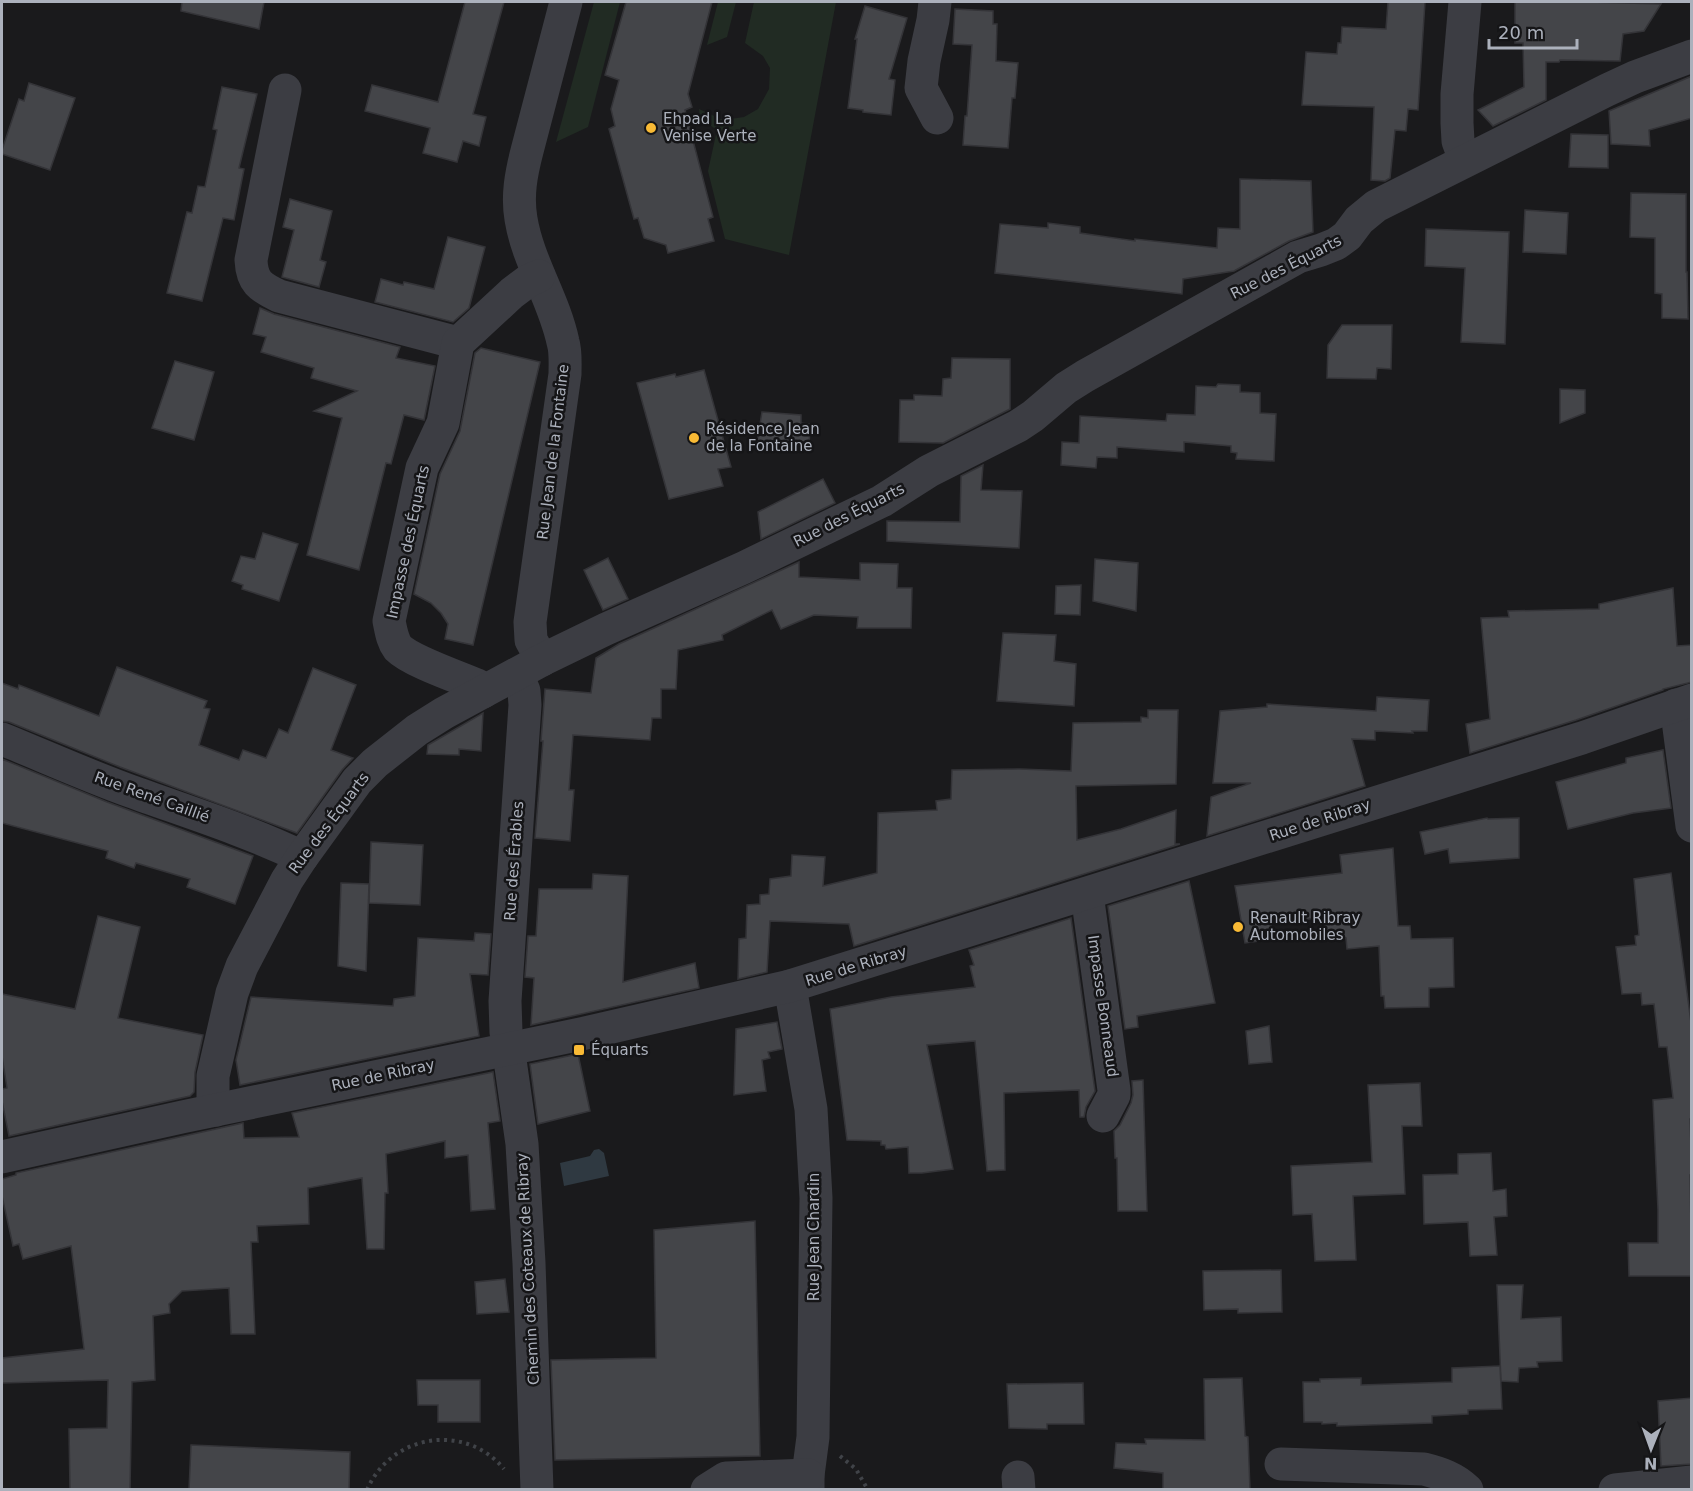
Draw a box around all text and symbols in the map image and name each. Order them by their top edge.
scale bar [1489,12,1578,50]
text: 20 m [1498,22,1544,43]
place label: Ehpad La Venise Verte [663,110,756,145]
marker: Ehpad La Venise Verte [644,121,658,135]
street label: Rue des Équarts [1227,230,1345,303]
street label: Rue Jean de la Fontaine [533,363,573,541]
place label: Résidence Jean de la Fontaine [706,420,820,455]
marker: Résidence Jean de la Fontaine [687,431,701,445]
street label: Impasse des Équarts [382,463,433,620]
street label: Rue des Équarts [790,478,908,551]
street label: Rue René Caillié [92,768,212,826]
street label: Rue des Équarts [284,768,373,877]
street label: Rue de Ribray [1267,795,1373,845]
street label: Rue des Érables [500,800,527,922]
place label: Renault Ribray Automobiles [1250,909,1360,944]
marker: Renault Ribray Automobiles [1231,920,1245,934]
street label: Impasse Bonneaud [1084,934,1122,1078]
street label: Rue de Ribray [803,942,909,990]
place label: Équarts [591,1040,649,1059]
marker: Équarts [572,1043,586,1057]
street label: Rue de Ribray [330,1055,436,1095]
street label: Chemin des Coteaux de Ribray [513,1152,543,1386]
street label: Rue Jean Chardin [805,1173,823,1301]
north arrow [1621,1419,1681,1479]
text: N [1644,1454,1658,1473]

